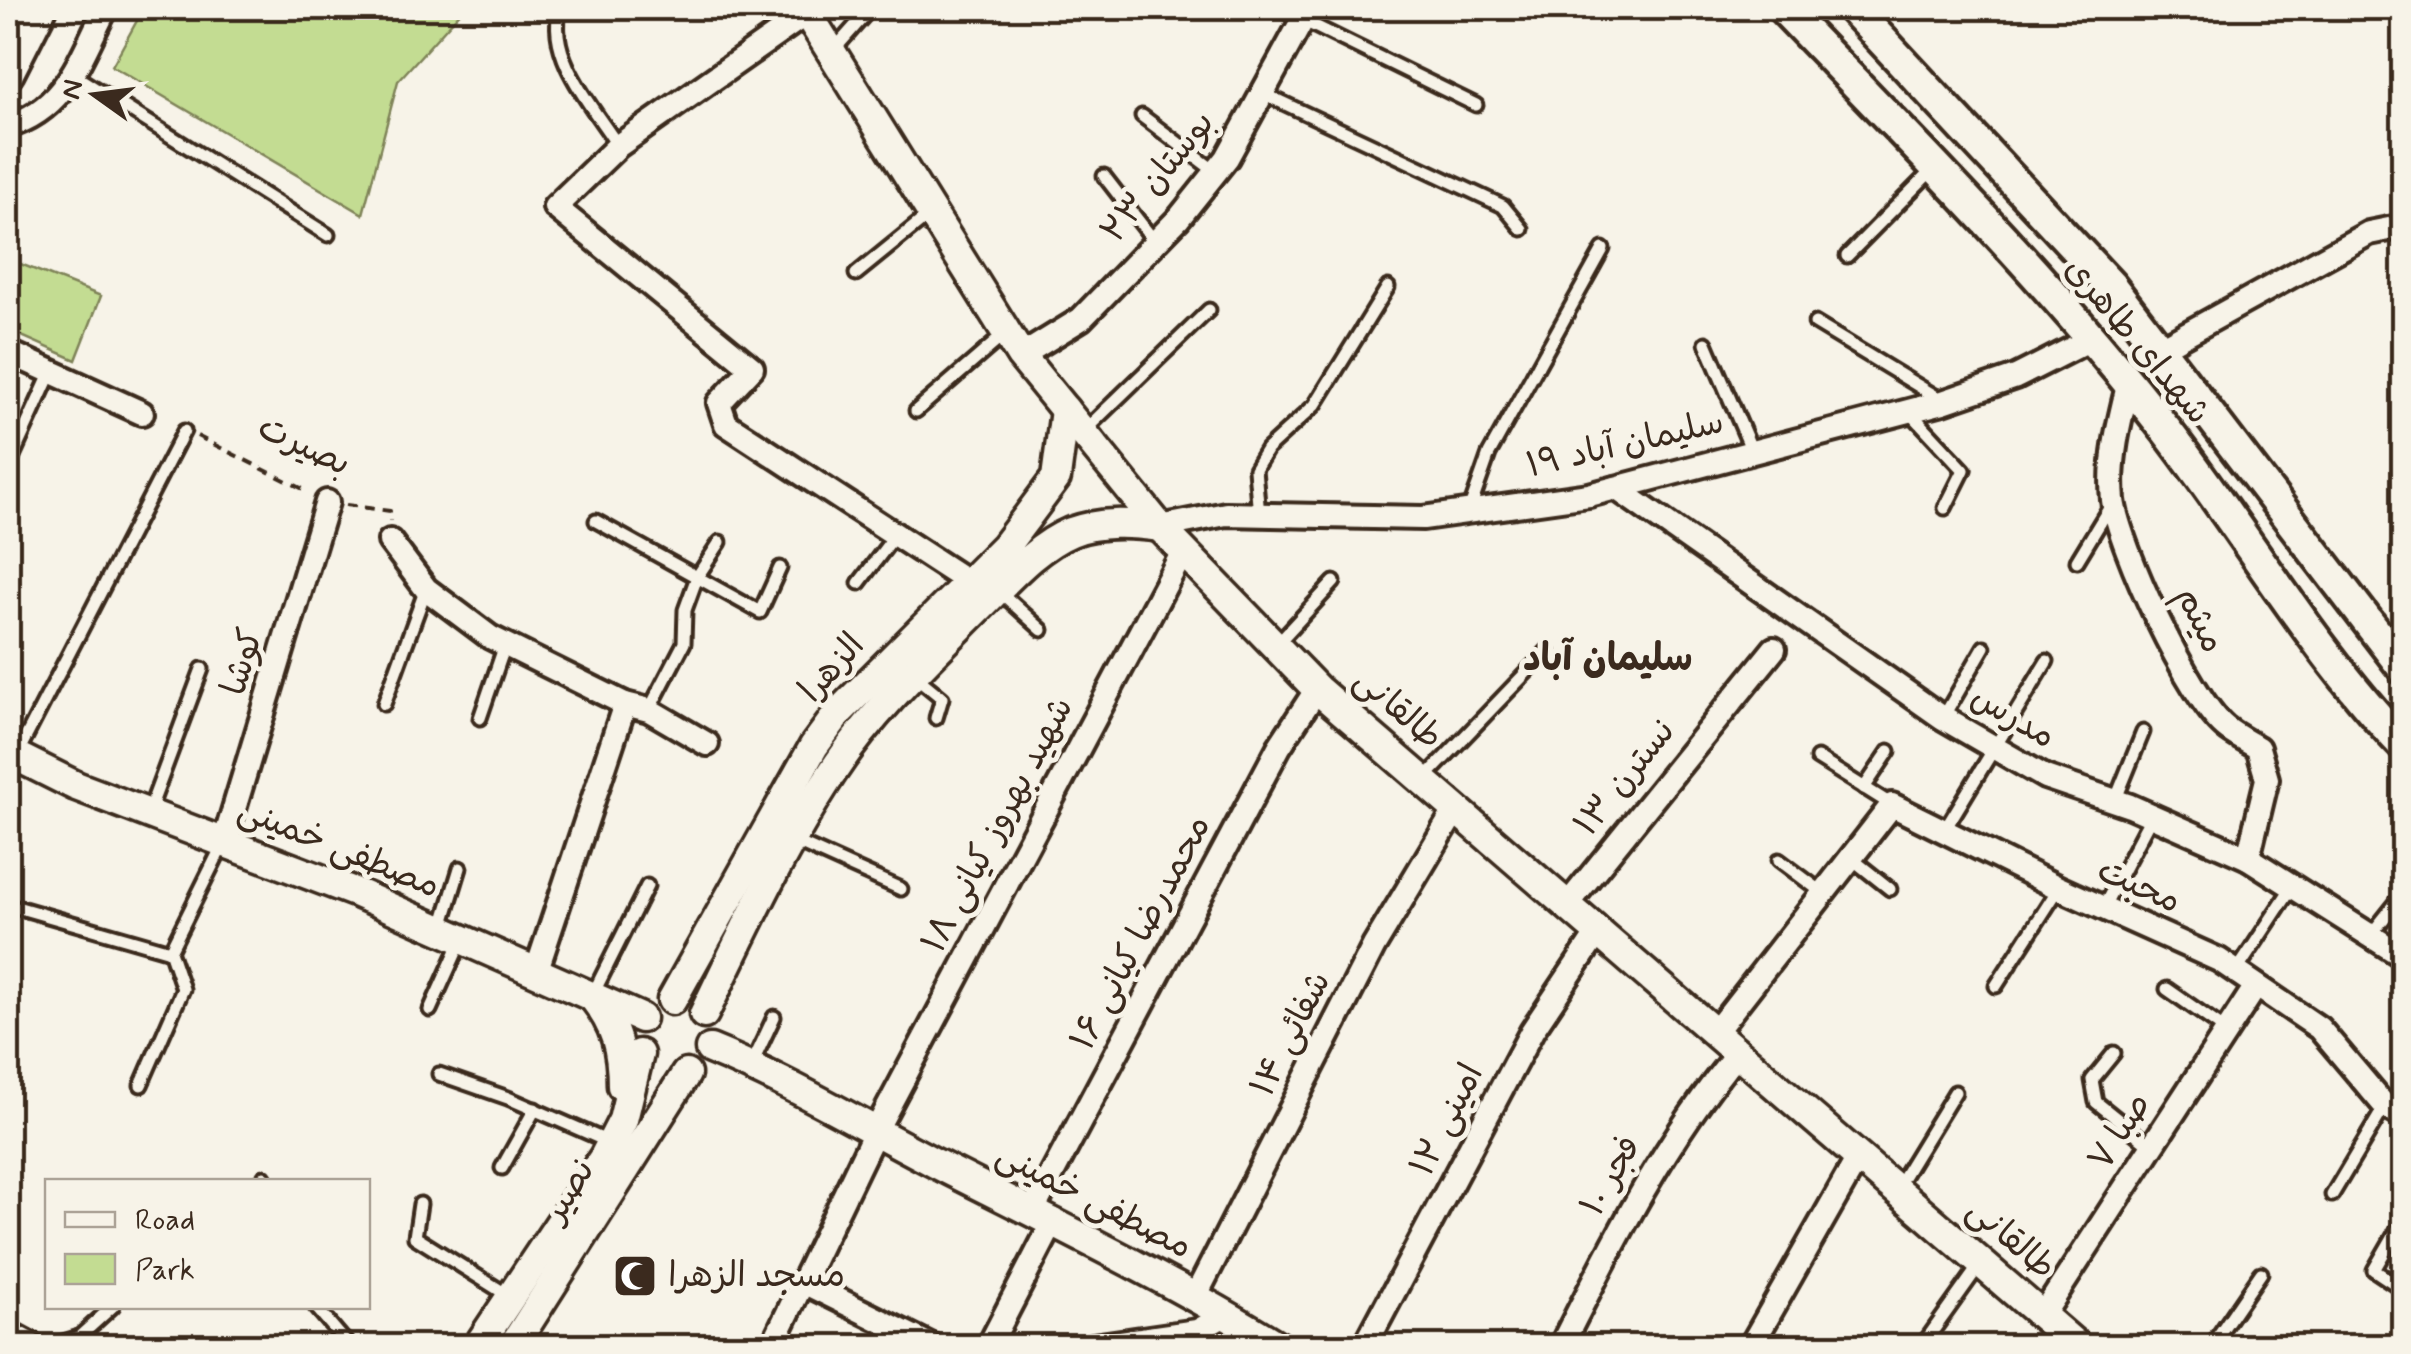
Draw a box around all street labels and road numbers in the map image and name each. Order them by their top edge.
street label: بوستان ۲۳ [1091,101,1225,253]
street label: شهدای طاهری [2053,248,2221,434]
street label: سلیمان آباد ۱۹ [1522,399,1728,489]
street label: بصیرت [250,405,358,487]
street label: میثم [2163,579,2236,662]
street label: کوشا [211,623,275,701]
street label: الزهرا [789,624,875,712]
street label: طالقانی [1344,658,1452,760]
street label: مدرس [1962,674,2064,760]
street label: شهید بهروز کیانی ۱۸ [911,689,1085,961]
street label: نسترن ۱۳ [1564,710,1686,846]
street label: مصطفی خمینی [231,787,447,909]
street label: محمدرضا کیانی ۱۶ [1060,808,1222,1058]
street label: محبت [2090,847,2188,925]
street label: شفائی ۱۴ [1240,964,1342,1104]
street label: امینی ۱۲ [1399,1056,1495,1184]
street label: صبا ۷ [2078,1084,2162,1180]
street label: فجر ۱۰ [1570,1127,1652,1225]
street label: مصطفی خمینی [988,1132,1200,1270]
street label: نصیر [530,1151,606,1234]
street label: طالقانی [1957,1188,2065,1290]

